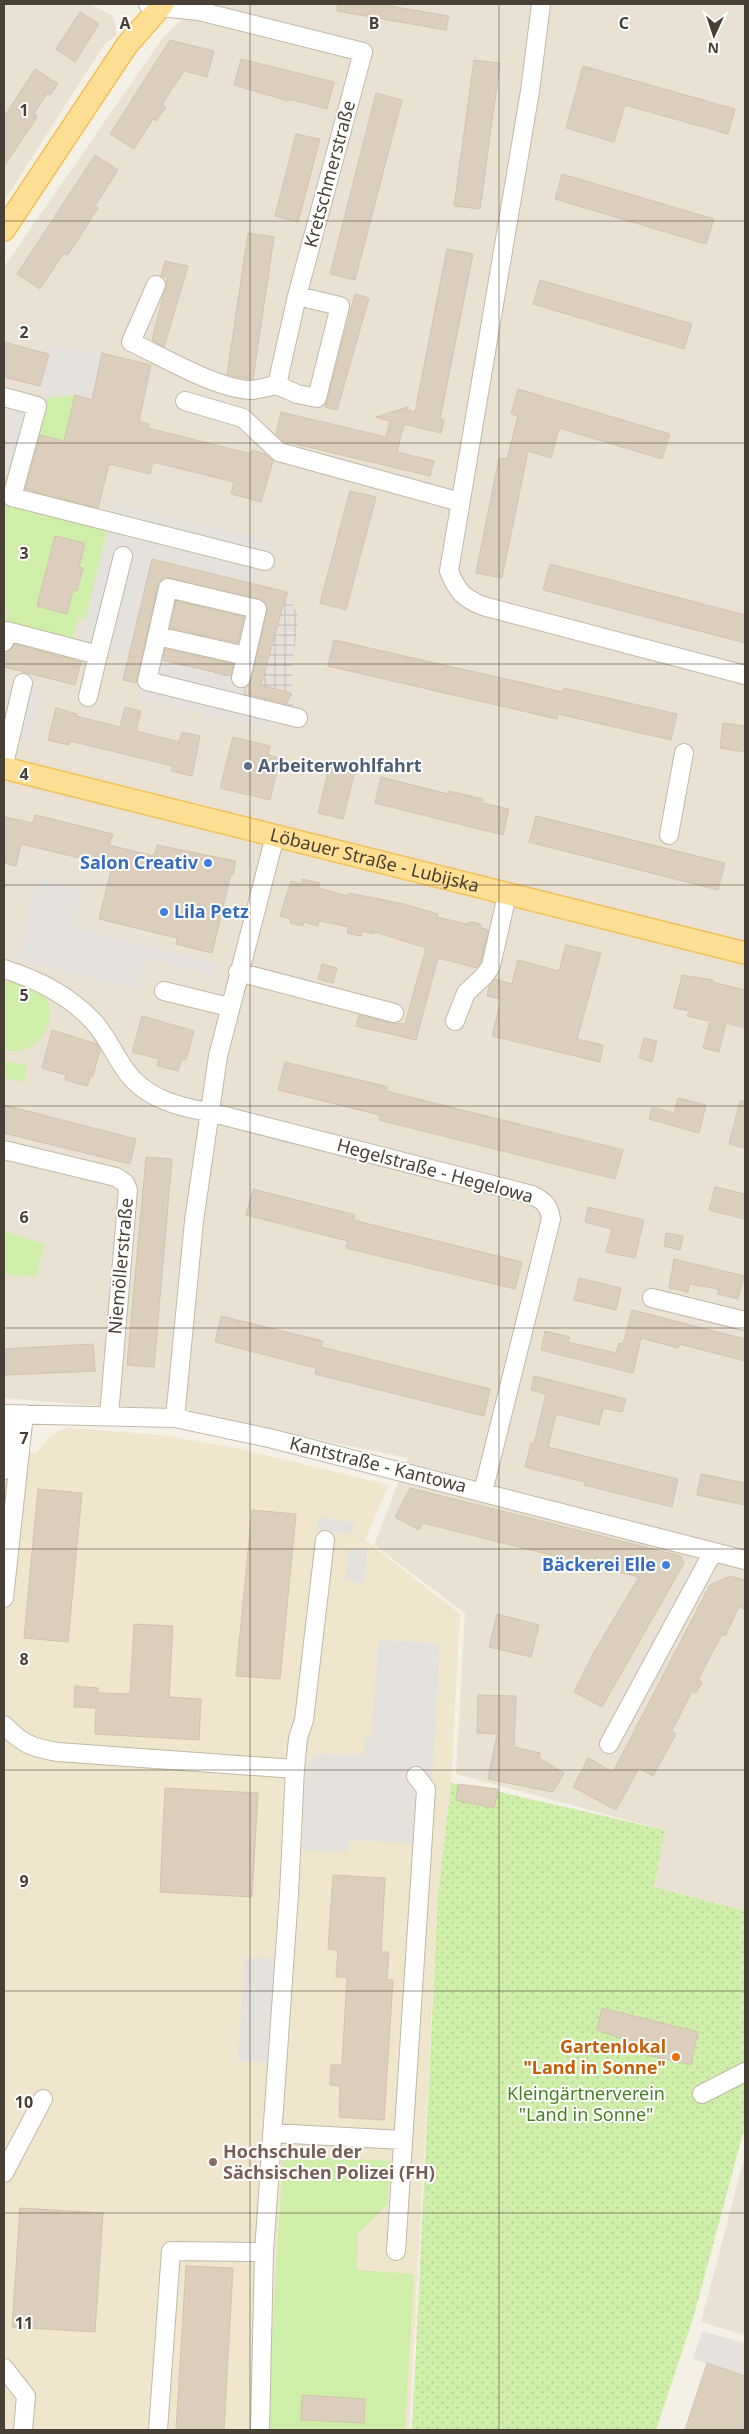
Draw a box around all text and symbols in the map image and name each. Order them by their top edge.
north arrow [689,10,739,60]
text: A [119,12,131,34]
text: B [369,12,379,34]
text: C [619,12,629,34]
text: N [707,39,719,58]
street label: Kretschmerstraße [298,97,360,250]
text: 1 [19,99,29,121]
text: 2 [19,321,29,343]
text: 3 [19,542,29,564]
place label: Arbeiterwohlfahrt [258,753,422,777]
marker: Arbeiterwohlfahrt [242,760,254,772]
text: 4 [19,763,29,785]
street label: Löbauer Straße - Lubijska [268,822,482,897]
place label: Salon Creativ [80,850,199,874]
marker: Salon Creativ [202,857,214,869]
place label: Lila Petz [174,899,249,923]
marker: Lila Petz [158,906,170,918]
text: 5 [19,984,29,1006]
street label: Hegelstraße - Hegelowa [334,1132,536,1208]
street label: Niemöllerstraße [102,1197,138,1335]
text: 6 [19,1206,29,1228]
text: 7 [19,1427,29,1449]
street label: Kantstraße - Kantowa [287,1430,469,1498]
place label: Bäckerei Elle [542,1552,656,1576]
marker: Bäckerei Elle [660,1559,672,1571]
text: 8 [19,1648,29,1670]
text: 9 [19,1870,29,1892]
place label: Gartenlokal "Land in Sonne" [523,2034,666,2079]
marker: Gartenlokal "Land in Sonne" [670,2051,682,2063]
park label: Kleingärtnerverein "Land in Sonne" [507,2081,665,2126]
text: 10 [15,2091,33,2113]
place label: Hochschule der Sächsischen Polizei (FH) [223,2139,435,2184]
marker: Hochschule der Sächsischen Polizei (FH) [207,2156,219,2168]
text: 11 [15,2312,33,2334]

